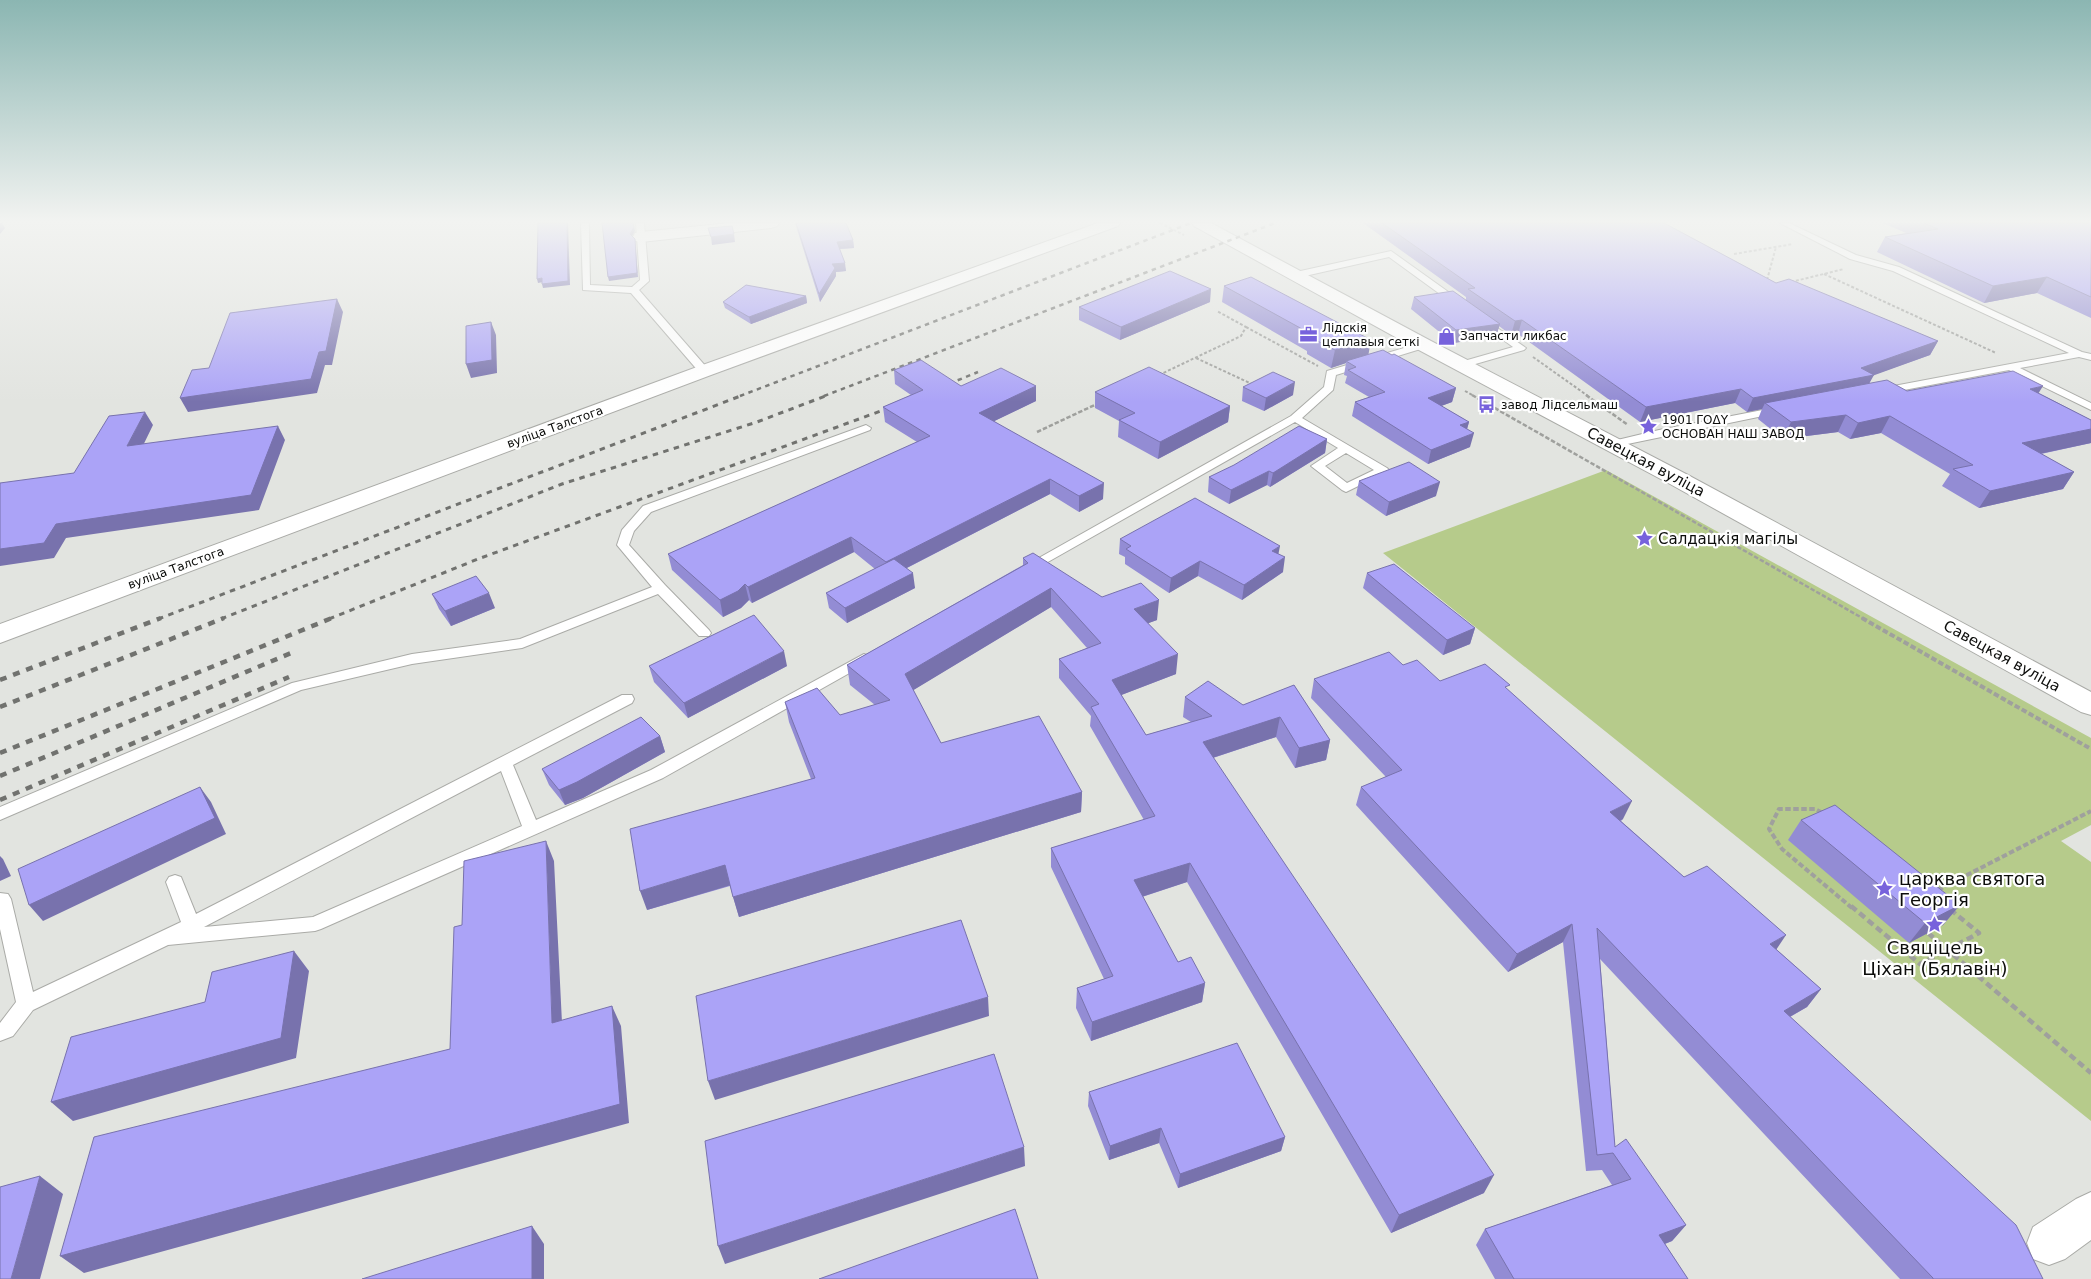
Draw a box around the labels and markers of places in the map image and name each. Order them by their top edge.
place label: Лідскія цеплавыя сеткі [1322,321,1420,349]
office icon: Лідскія цеплавыя сеткі [1298,325,1318,345]
shop icon: Запчасти ликбас [1436,326,1456,346]
place label: Запчасти ликбас [1460,329,1567,343]
bus stop icon: завод Лідсельмаш [1477,395,1497,415]
place label: завод Лідсельмаш [1501,398,1618,412]
place label: 1901 ΓΟΔΥ ОСНОВАН НАШ ЗАВОД [1662,413,1804,441]
place icon: 1901 ΓΟΔΥ ОСНОВАН НАШ ЗАВОД [1638,417,1658,437]
place icon: Салдацкія магілы [1634,529,1654,549]
place label: Салдацкія магілы [1658,530,1798,548]
place label: царква святога Георгія [1899,868,2045,910]
place icon: царква святога Георгія [1875,879,1895,899]
place icon: Свяціцель Ціхан (Бялавін) [1925,915,1945,935]
place label: Свяціцель Ціхан (Бялавін) [1862,937,2008,979]

